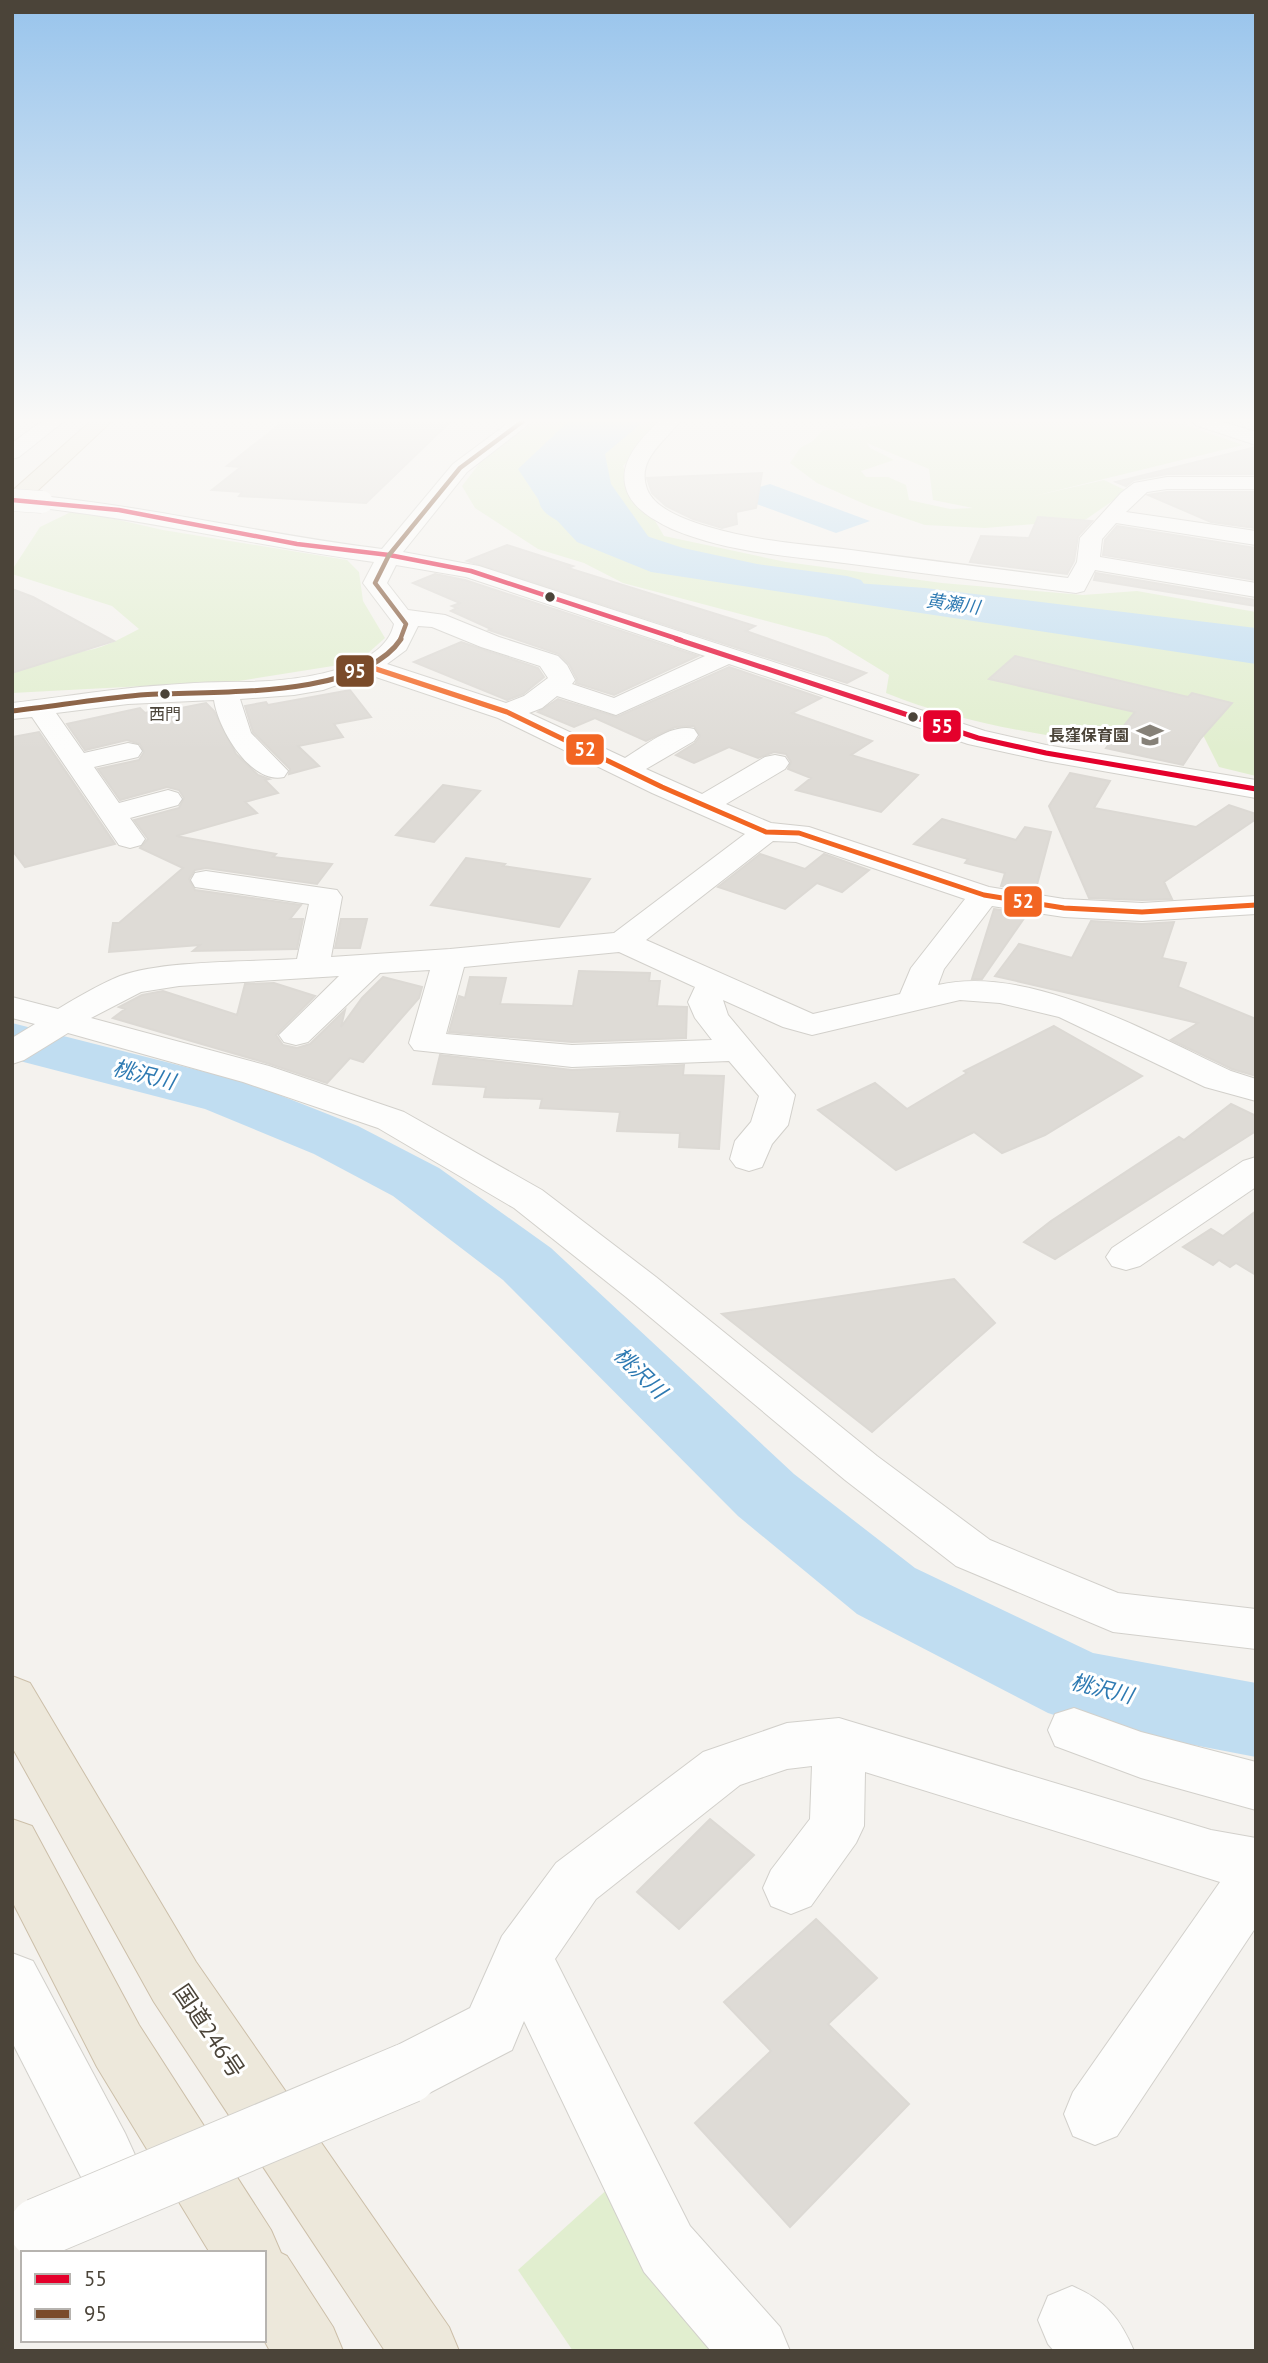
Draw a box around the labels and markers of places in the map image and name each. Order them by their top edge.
unlabelled marker [543,590,557,604]
marker: 西門 [158,687,172,701]
place label: 西門 [149,704,181,724]
unlabelled marker [906,710,920,724]
school or university icon: 長窪保育園 [1135,720,1165,750]
place label: 長窪保育園 [1049,725,1129,745]

